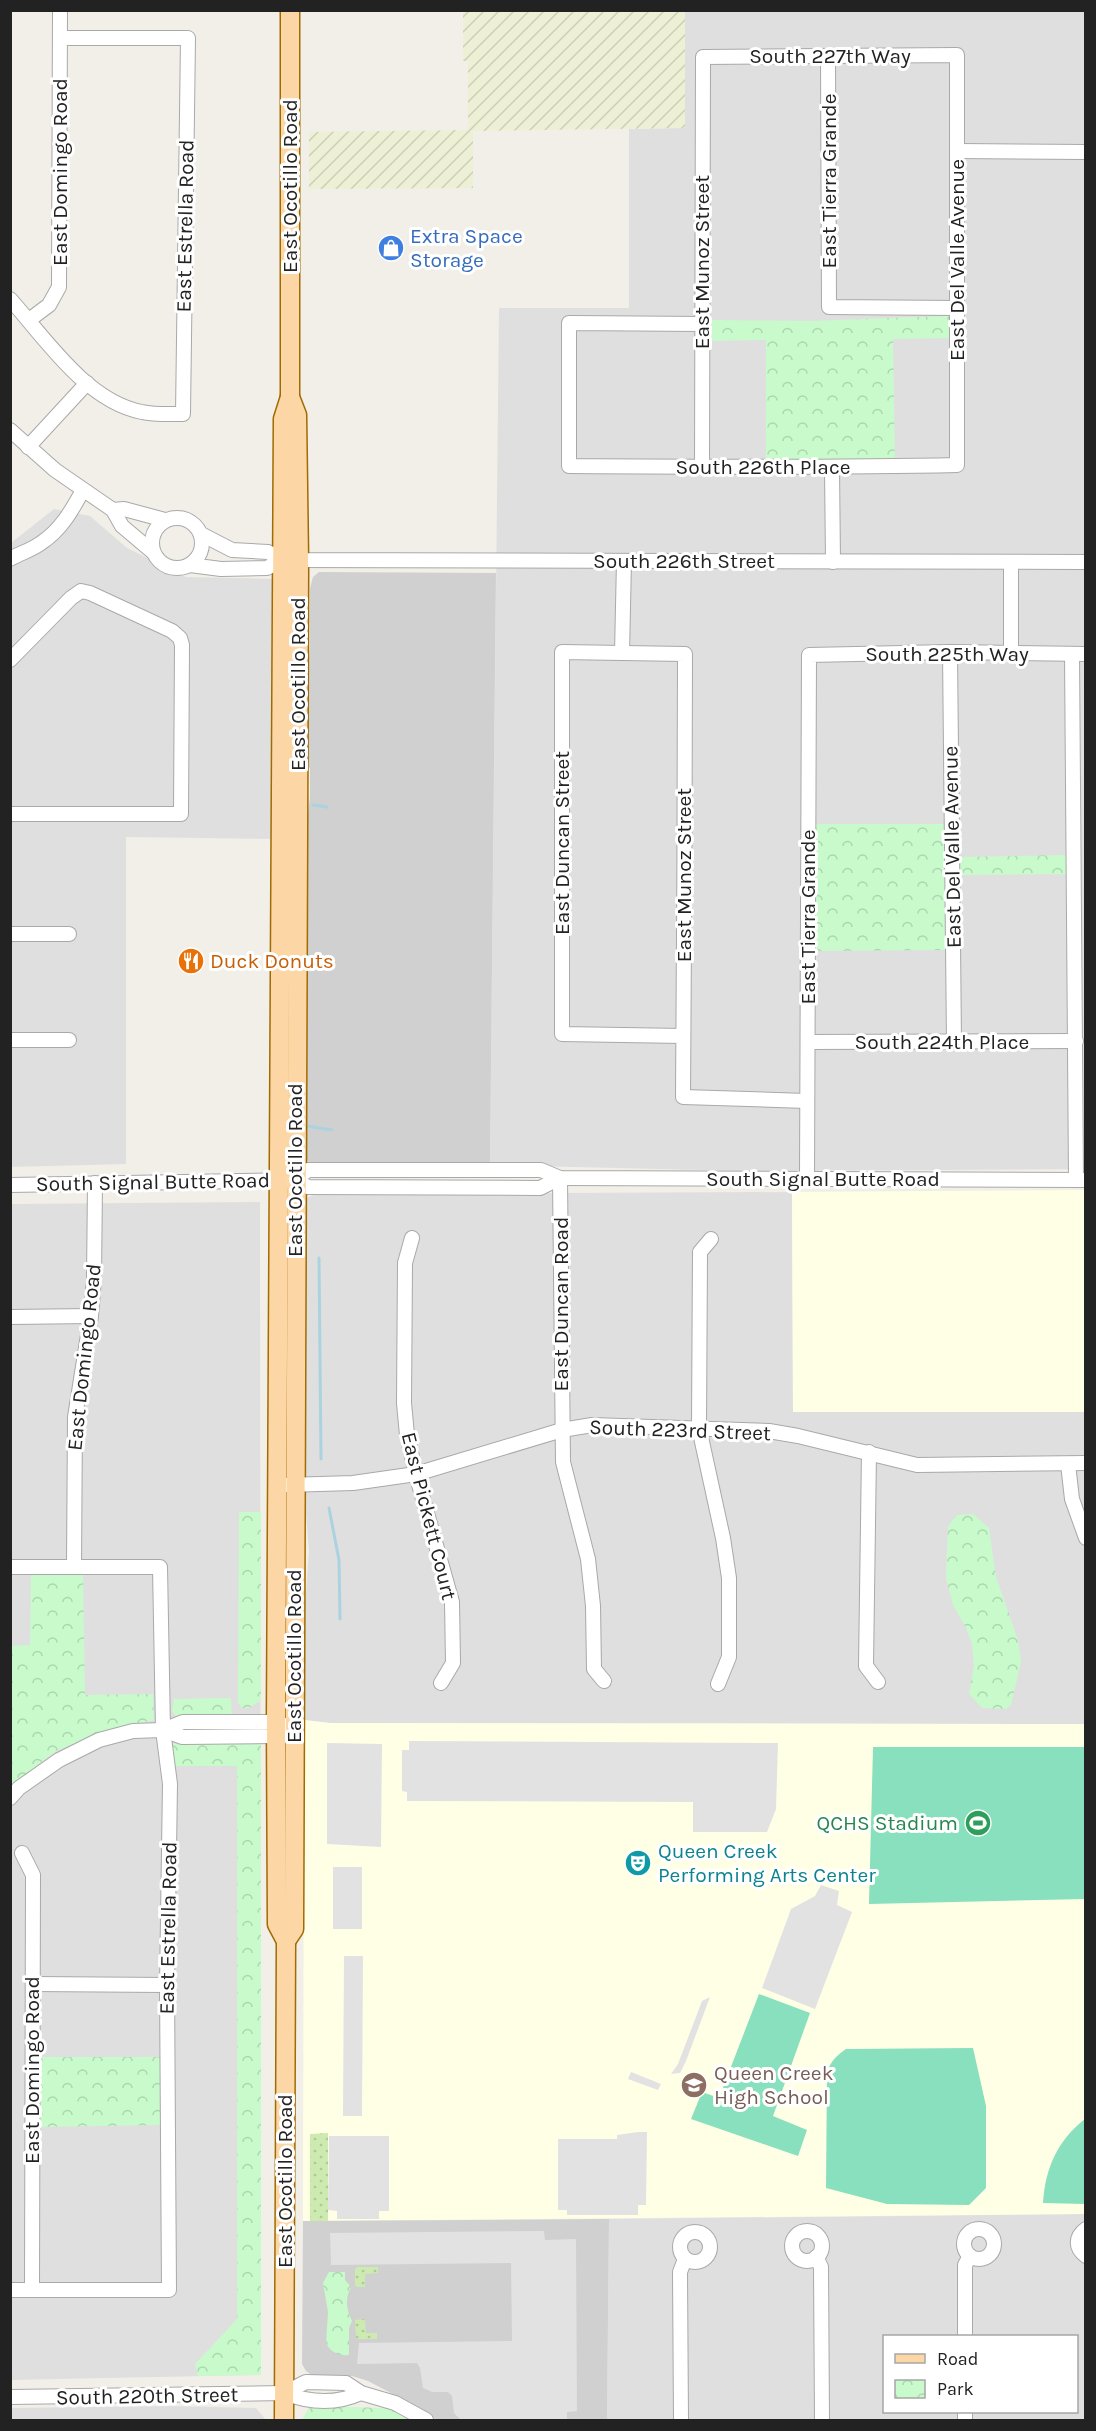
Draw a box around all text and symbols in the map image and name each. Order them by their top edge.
street label: South 227th Way [749,44,911,68]
street label: East Domingo Road [48,78,72,266]
street label: East Tierra Grande [817,93,841,269]
street label: East Ocotillo Road [278,99,302,273]
street label: East Estrella Road [171,139,199,313]
street label: East Del Valle Avenue [945,159,969,361]
street label: East Munoz Street [690,175,714,349]
place label: Extra Space Storage [410,224,523,272]
shop icon: Extra Space Storage [376,233,406,263]
street label: South 226th Place [675,455,851,479]
street label: South 226th Street [593,549,775,573]
street label: East Ocotillo Road [286,597,310,771]
street label: South 225th Way [865,642,1029,666]
street label: East Del Valle Avenue [938,746,966,948]
street label: East Duncan Street [550,751,574,935]
street label: East Munoz Street [672,788,696,962]
street label: East Tierra Grande [796,829,820,1005]
restaurant icon: Duck Donuts [176,946,206,976]
place label: Duck Donuts [210,949,334,973]
street label: South 224th Place [855,1030,1029,1054]
street label: East Ocotillo Road [283,1083,307,1257]
street label: South Signal Butte Road [706,1167,940,1191]
street label: South Signal Butte Road [36,1168,270,1196]
street label: East Duncan Road [549,1217,573,1391]
street label: East Domingo Road [62,1262,106,1452]
street label: South 223rd Street [589,1415,771,1445]
street label: East Pickett Court [397,1430,461,1602]
street label: East Ocotillo Road [282,1569,306,1743]
sports icon: QCHS Stadium [963,1808,993,1838]
place label: QCHS Stadium [817,1811,958,1835]
place label: Queen Creek Performing Arts Center [658,1839,876,1887]
street label: East Estrella Road [154,1841,182,2015]
theatre icon: Queen Creek Performing Arts Center [623,1848,653,1878]
street label: East Domingo Road [20,1976,44,2164]
place label: Queen Creek High School [714,2061,834,2109]
school or university icon: Queen Creek High School [679,2070,709,2100]
street label: East Ocotillo Road [273,2094,297,2268]
legend [883,2335,1078,2413]
text: Road [937,2348,978,2370]
text: Park [937,2378,974,2400]
street label: South 220th Street [56,2382,239,2410]

